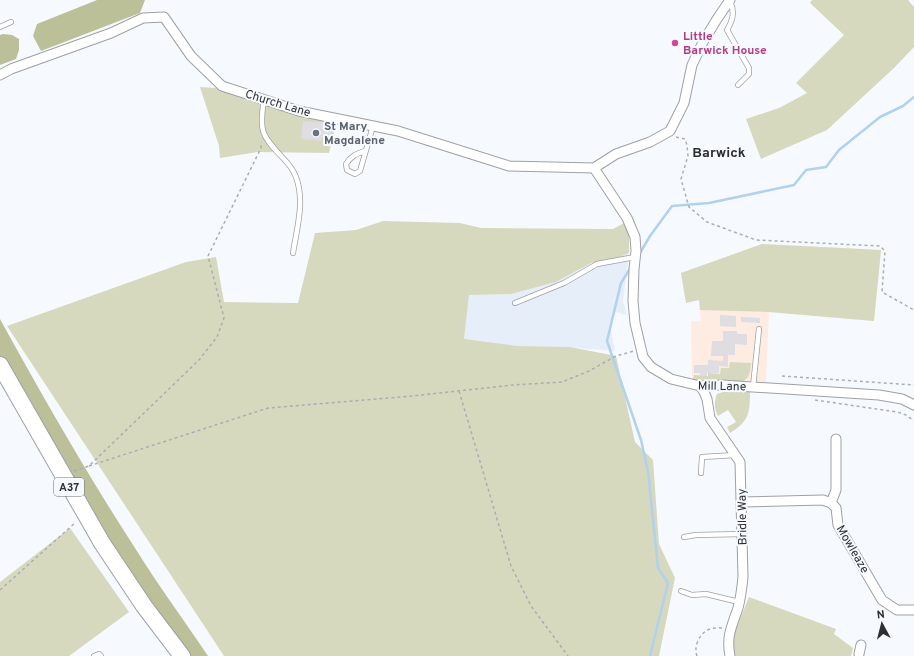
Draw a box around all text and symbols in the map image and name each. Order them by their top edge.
place label: Little Barwick House [683,29,767,59]
marker: Little Barwick House [670,38,680,48]
street label: Church Lane [243,86,313,122]
place label: St Mary Magdalene [324,119,385,149]
marker: St Mary Magdalene [311,128,321,138]
district label: Barwick [692,145,746,162]
street label: Mill Lane [698,379,746,395]
road number: A37 [54,478,84,496]
street label: Bridle Way [735,488,751,546]
street label: Mowleaze [832,523,872,576]
north arrow [862,604,902,644]
text: N [876,608,886,622]

